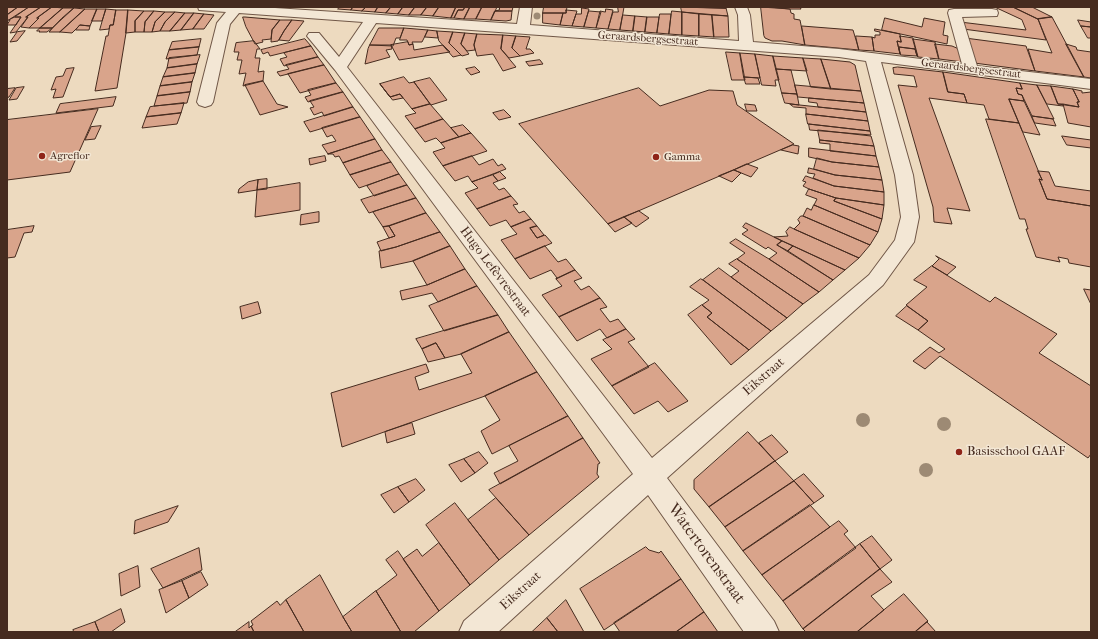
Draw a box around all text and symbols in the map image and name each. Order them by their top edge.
street label: Geraardsbergsestraat [597,29,699,49]
street label: Geraardsbergsestraat [920,56,1022,82]
place label: Agreflor [50,149,90,163]
place label: Gamma [664,150,700,164]
marker: Agreflor [37,151,47,161]
marker: Gamma [651,152,661,162]
street label: Hugo Lefèvrestraat [456,224,534,320]
street label: Eikstraat [740,355,788,399]
place label: Basisschool GAAF [967,444,1065,460]
marker: Basisschool GAAF [954,447,964,457]
street label: Watertorenstraat [663,500,749,608]
street label: Eikstraat [497,568,545,614]

